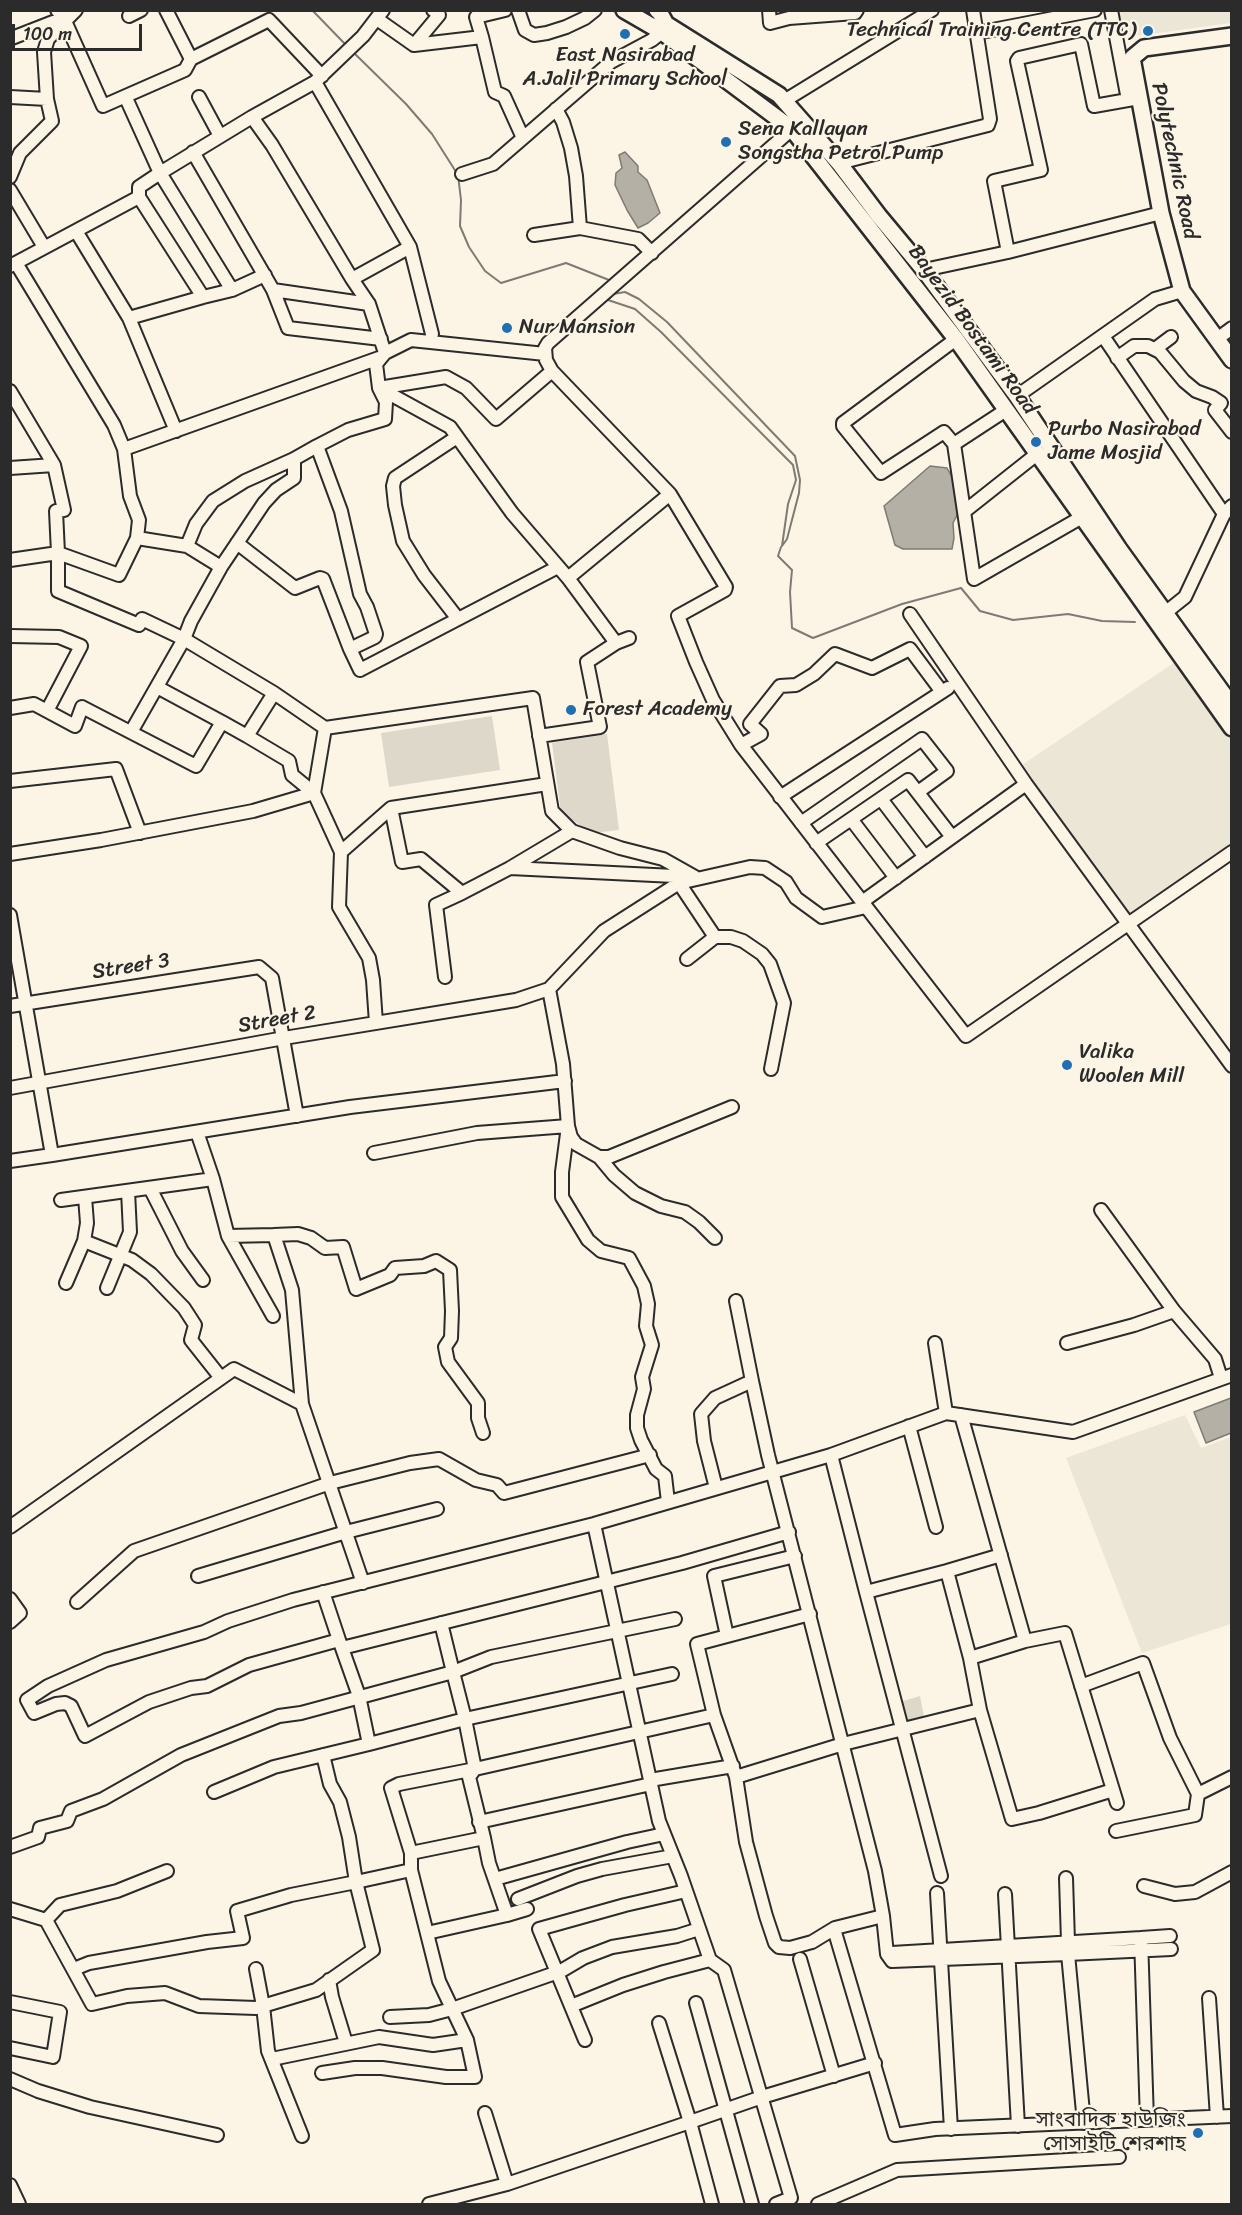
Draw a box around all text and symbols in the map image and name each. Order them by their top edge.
scale bar [15,12,146,50]
text: 100 m [23,18,72,50]
place label: Technical Training Centre (TTC) [846,18,1136,44]
marker: Technical Training Centre (TTC) [1141,24,1155,38]
marker: East Nasirabad A.Jalil Primary School [618,27,632,41]
place label: East Nasirabad A.Jalil Primary School [523,43,727,93]
street label: Polytechnic Road [1145,81,1203,241]
place label: Sena Kallayan Songstha Petrol Pump [738,117,943,167]
marker: Sena Kallayan Songstha Petrol Pump [719,135,733,149]
street label: Bayezid Bostami Road [902,240,1042,420]
place label: Nur Mansion [519,315,635,341]
marker: Nur Mansion [500,321,514,335]
place label: Purbo Nasirabad Jame Mosjid [1048,417,1200,467]
marker: Purbo Nasirabad Jame Mosjid [1029,435,1043,449]
place label: Forest Academy [583,697,732,723]
marker: Forest Academy [564,703,578,717]
street label: Street 3 [91,948,171,986]
street label: Street 2 [236,1001,318,1039]
place label: Valika Woolen Mill [1079,1040,1184,1090]
marker: Valika Woolen Mill [1060,1058,1074,1072]
place label: সাংবাদিক হাউজিং সোসাইটি শেরশাহ [1036,2108,1186,2158]
marker: সাংবাদিক হাউজিং সোসাইটি শেরশাহ [1191,2126,1205,2140]

